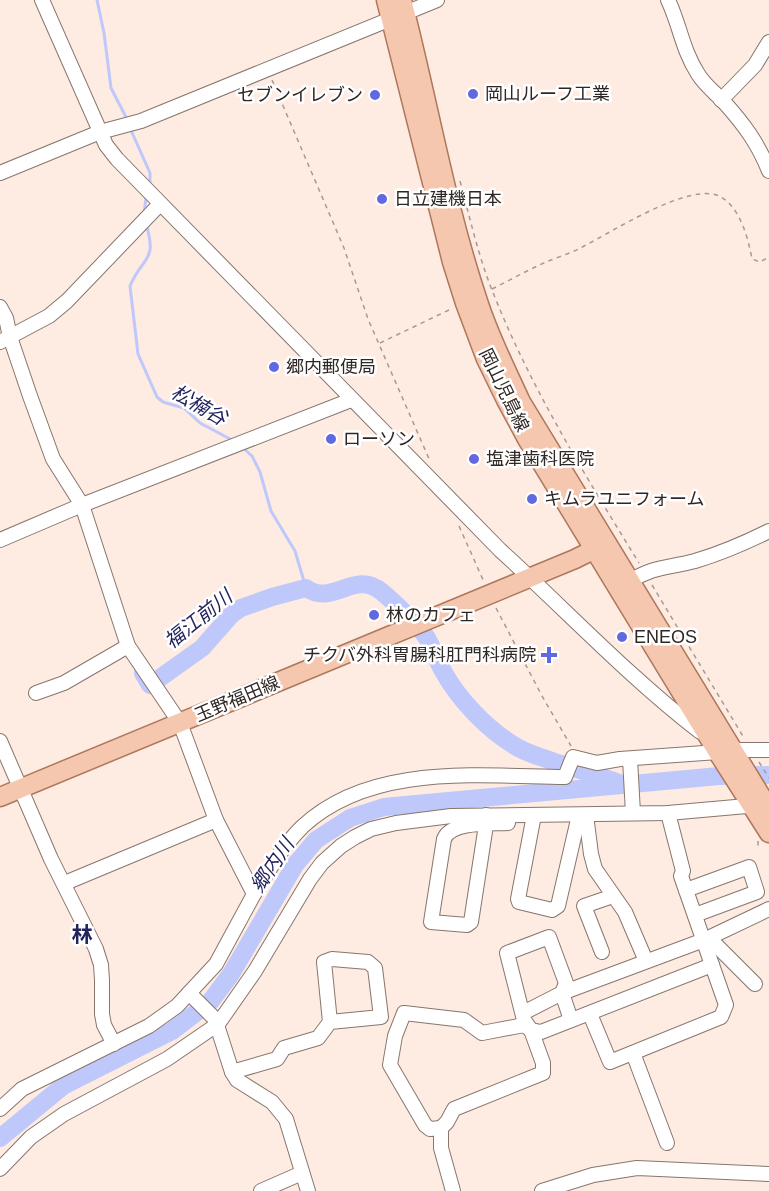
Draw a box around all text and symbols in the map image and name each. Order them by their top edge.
place label: 岡山ルーフ工業 [485,84,610,104]
place label: セブンイレブン [237,85,363,105]
marker: 岡山ルーフ工業 [466,87,480,101]
marker: セブンイレブン [368,88,382,102]
place label: 日立建機日本 [394,189,502,209]
marker: 日立建機日本 [375,192,389,206]
street label: 岡山児島線 [475,345,533,435]
place label: 郷内郵便局 [286,357,376,377]
marker: 郷内郵便局 [267,360,281,374]
water label: 松楠谷 [168,380,232,431]
place label: ローソン [343,429,415,449]
marker: ローソン [324,432,338,446]
place label: 塩津歯科医院 [486,449,594,469]
marker: 塩津歯科医院 [467,452,481,466]
place label: キムラユニフォーム [544,489,705,509]
marker: キムラユニフォーム [525,492,539,506]
water label: 福江前川 [160,584,238,653]
place label: 林のカフェ [386,605,476,625]
marker: 林のカフェ [367,608,381,622]
place label: ENEOS [634,627,697,647]
marker: ENEOS [615,630,629,644]
place label: チクバ外科胃腸科肛門科病院 [303,645,536,665]
marker: チクバ外科胃腸科肛門科病院 [540,646,558,664]
street label: 玉野福田線 [192,672,282,726]
water label: 郷内川 [246,832,299,896]
district label: 林 [72,923,93,946]

